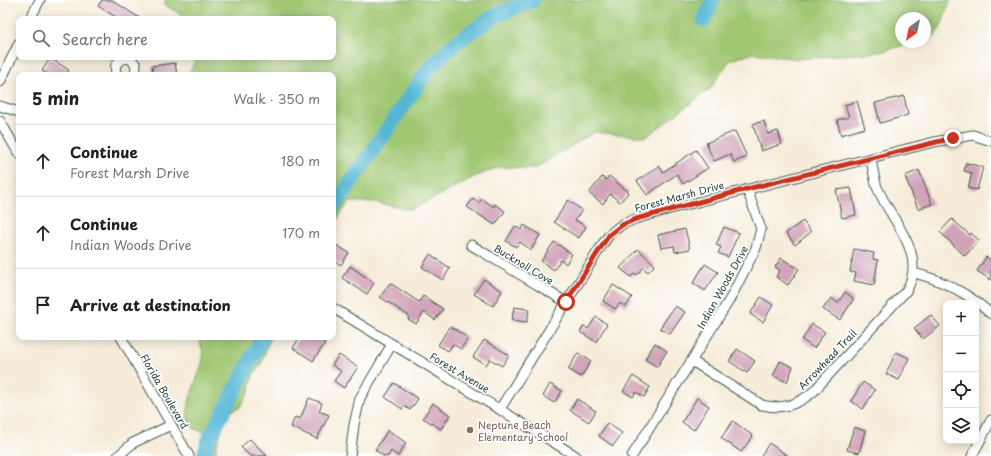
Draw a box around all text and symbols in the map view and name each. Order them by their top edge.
north arrow [895,12,931,48]
search box [16,16,336,60]
icon: search [30,27,52,49]
text: Search here [62,27,148,50]
text: 5 min [32,85,79,111]
text: Walk · 350 m [233,89,320,108]
route end [944,129,962,147]
text: Continue [70,140,138,163]
icon: ahead [32,150,54,172]
text: 180 m [281,151,320,170]
text: Forest Marsh Drive [70,163,189,182]
street label: Forest Marsh Drive [633,177,725,215]
text: Continue [70,212,138,235]
icon: ahead [32,222,54,244]
text: 170 m [282,223,320,242]
text: Indian Woods Drive [70,235,192,254]
street label: Bucknoll Cove [491,240,557,288]
street label: Indian Woods Drive [693,242,751,332]
text: Arrive at destination [70,293,231,316]
route start [557,293,575,311]
icon: arrive [32,294,54,316]
map controls [943,300,979,444]
button: + [943,300,979,336]
street label: Arrowhead Trail [794,325,860,393]
button: − [943,336,979,372]
street label: Forest Avenue [427,348,493,396]
street label: Florida Boulevard [137,351,193,431]
button: locate [943,372,979,408]
button: layers [943,408,979,444]
place label: Neptune Beach Elementary School [478,417,568,444]
marker: Neptune Beach Elementary School [465,425,475,435]

